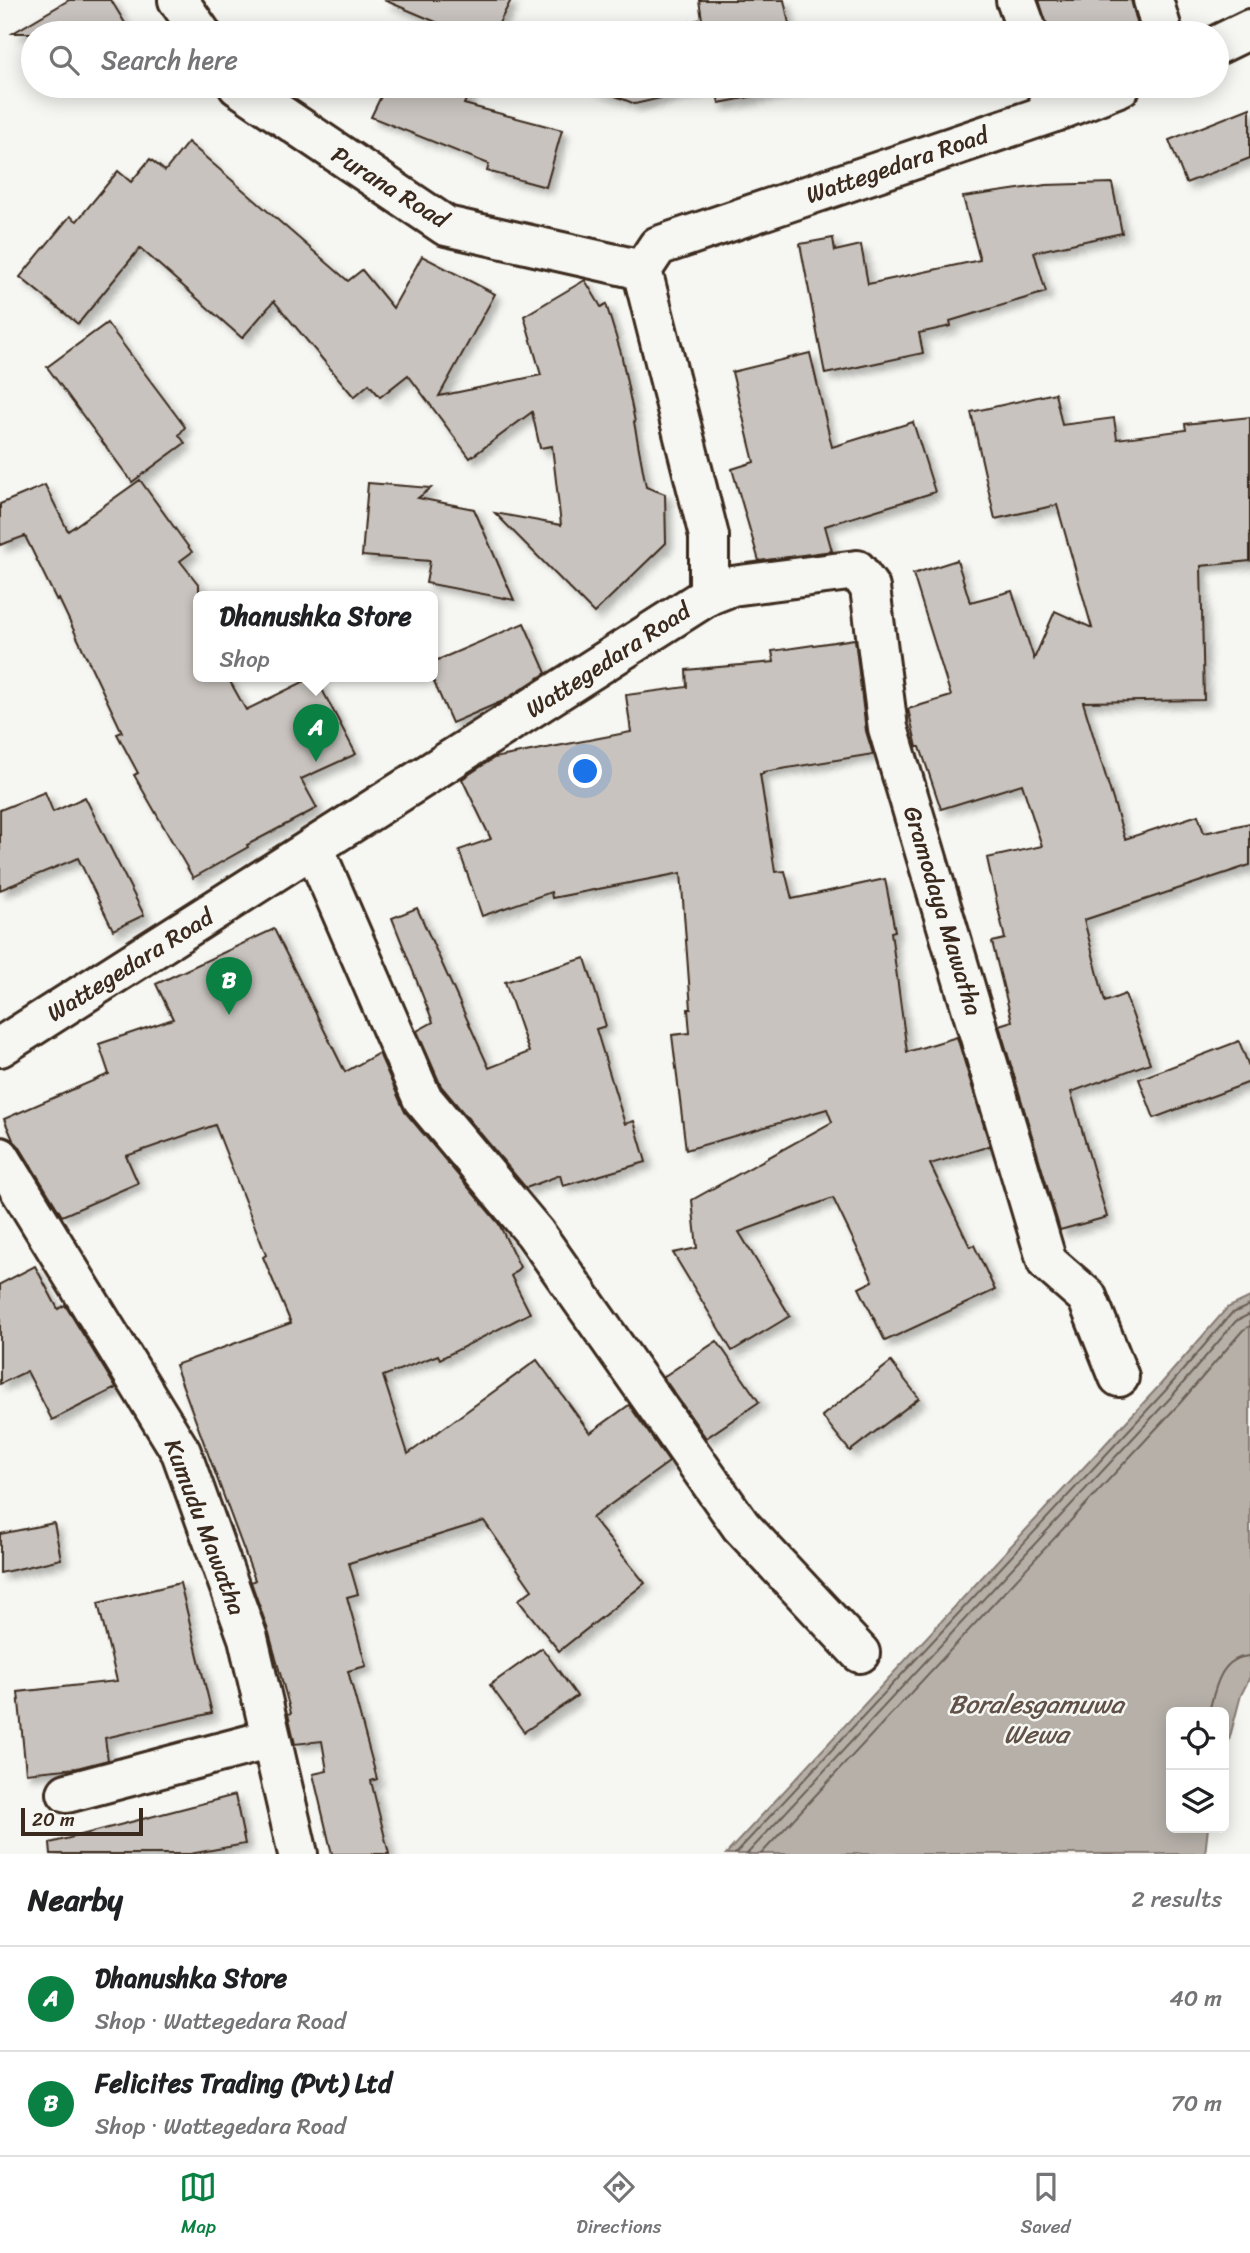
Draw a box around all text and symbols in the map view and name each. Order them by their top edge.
search box [21,21,1229,98]
text: Search here [101,37,238,83]
icon: search [45,41,83,79]
street label: Wattegedara Road [800,113,996,216]
street label: Purana Road [323,134,458,240]
street label: Wattegedara Road [517,589,701,729]
popup [193,591,438,682]
text: Dhanushka Store [219,593,412,639]
text: Shop [219,639,270,680]
pin: A [293,704,339,762]
your location [568,754,602,788]
street label: Gramodaya Mawatha [891,801,995,1021]
street label: Wattegedara Road [38,896,224,1033]
pin: B [206,957,252,1015]
street label: Kumudu Mawatha [152,1433,258,1621]
water label: Boralesgamuwa Wewa [948,1681,1126,1757]
map controls [1166,1707,1229,1833]
button: locate [1166,1707,1229,1770]
button: layers [1166,1770,1229,1833]
text: 20 m [32,1803,75,1836]
scale bar [21,1805,144,1837]
text: Nearby [28,1873,123,1927]
text: 2 results [1131,1879,1222,1920]
text: Dhanushka Store [95,1955,287,2001]
text: A [43,1978,59,2019]
text: 40 m [1169,1978,1222,2019]
text: Shop · Wattegedara Road [95,2001,346,2042]
text: Felicites Trading (Pvt) Ltd [95,2060,392,2106]
text: B [44,2083,58,2124]
text: 70 m [1171,2083,1222,2124]
text: Shop · Wattegedara Road [95,2106,346,2147]
tab: Map [179,2168,217,2243]
tab: Directions [576,2168,662,2243]
tab: Saved [1020,2168,1071,2243]

